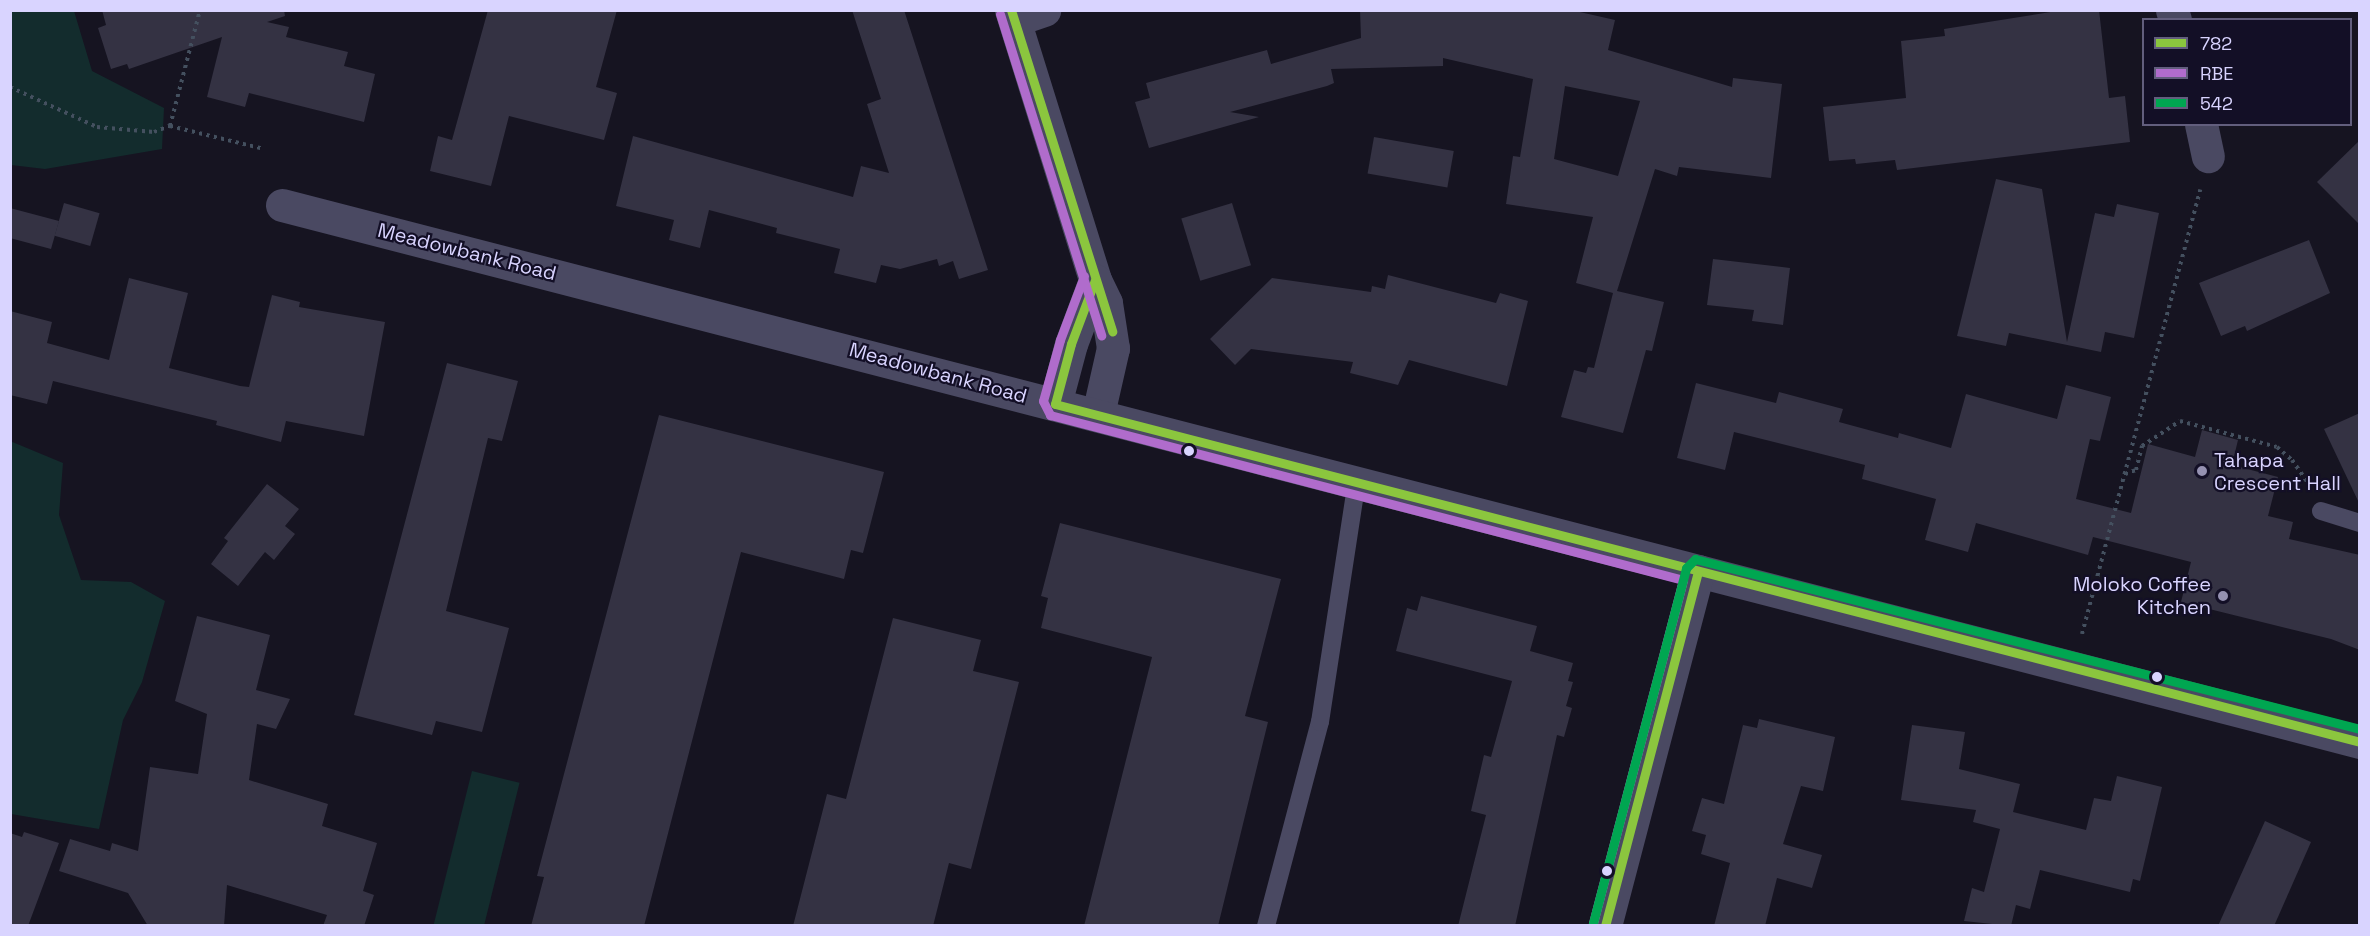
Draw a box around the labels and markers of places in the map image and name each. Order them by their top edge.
unlabelled marker [1183,445,1195,457]
place label: Tahapa Crescent Hall [2214,448,2341,495]
marker: Tahapa Crescent Hall [2195,464,2209,478]
place label: Moloko Coffee Kitchen [2073,572,2211,619]
marker: Moloko Coffee Kitchen [2216,589,2230,603]
unlabelled marker [2151,671,2163,683]
unlabelled marker [1601,865,1613,877]

